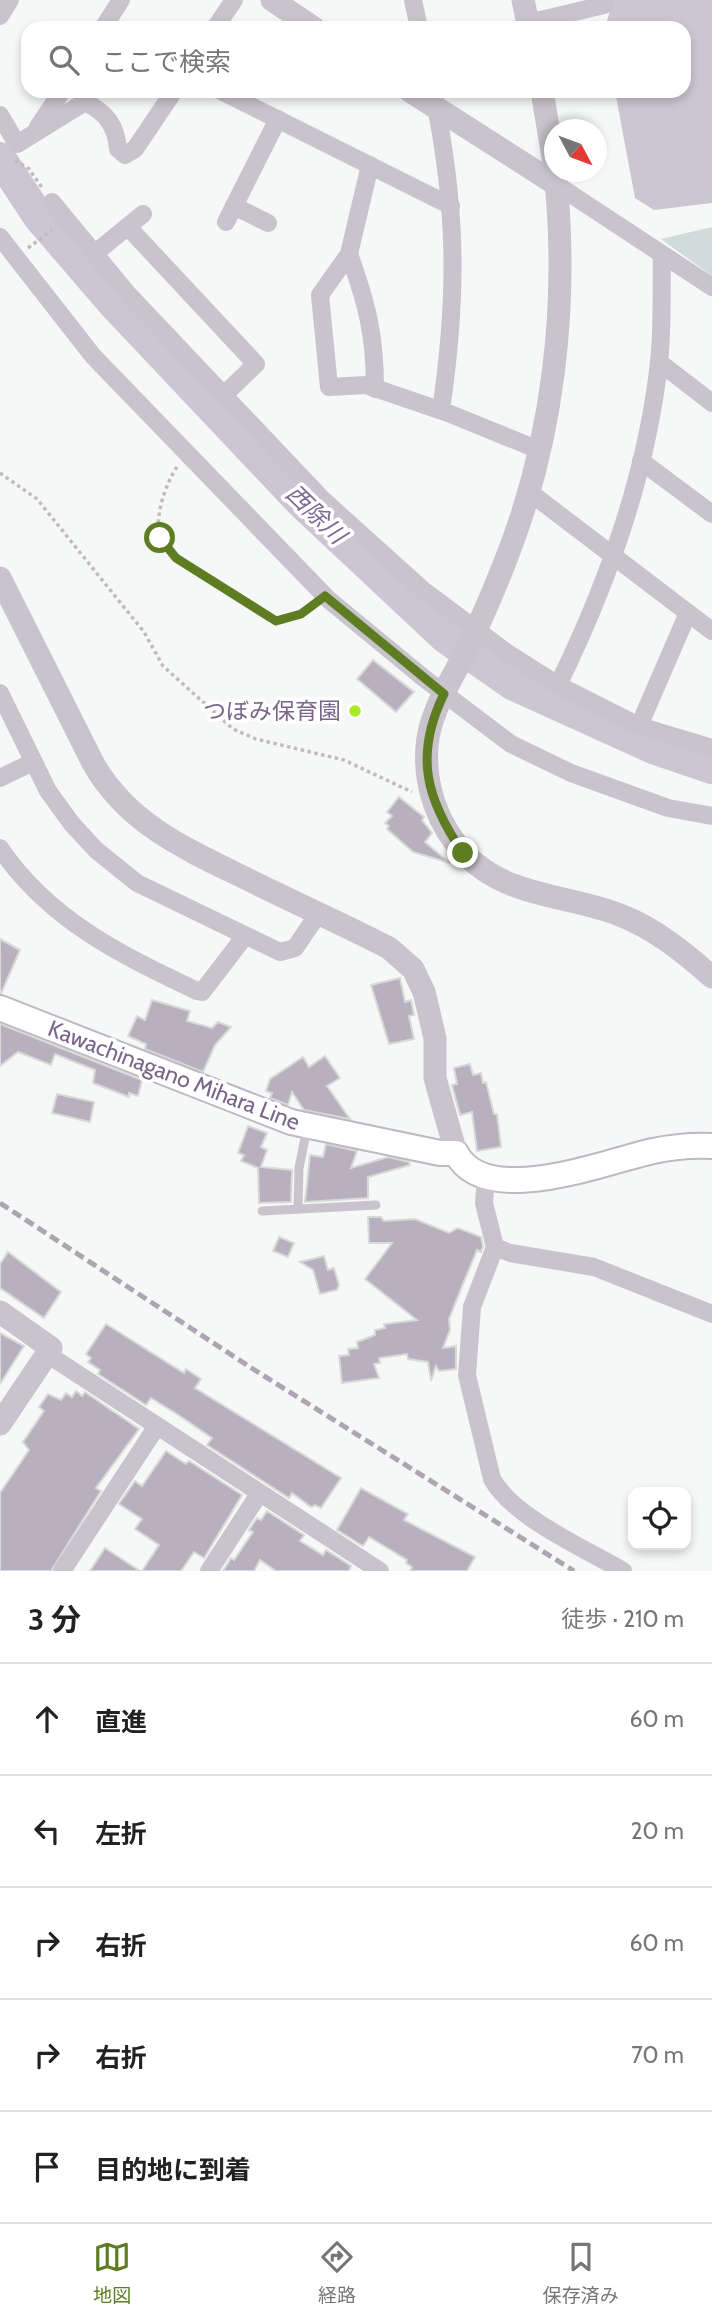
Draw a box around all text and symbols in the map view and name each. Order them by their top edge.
search box [21,21,691,98]
icon: search [45,41,83,79]
text: ここで検索 [101,46,231,78]
north arrow [544,119,607,182]
water label: 西除川 [280,479,354,552]
route start [144,522,175,553]
place label: つぼみ保育園 [203,697,341,725]
marker: つぼみ保育園 [347,703,363,719]
route end [447,837,478,868]
street label: Kawachinagano Mihara Line [44,1014,304,1136]
map controls [628,1487,691,1550]
button: locate [628,1487,691,1550]
text: 3 分 [28,1601,81,1638]
text: 徒歩 · 210 m [561,1605,684,1633]
icon: ahead [28,1700,66,1738]
text: 60 m [630,1705,684,1733]
text: 直進 [95,1706,147,1738]
icon: left [28,1812,66,1850]
text: 20 m [631,1817,684,1845]
text: 左折 [95,1818,147,1850]
icon: right [28,1924,66,1962]
text: 60 m [630,1929,684,1957]
text: 右折 [95,1930,147,1962]
icon: right [28,2036,66,2074]
text: 70 m [631,2041,684,2069]
text: 右折 [95,2042,147,2074]
icon: arrive [28,2148,66,2186]
text: 目的地に到着 [95,2154,251,2186]
tab: 地図 [93,2238,131,2307]
tab: 経路 [318,2238,356,2307]
tab: 保存済み [543,2238,619,2307]

